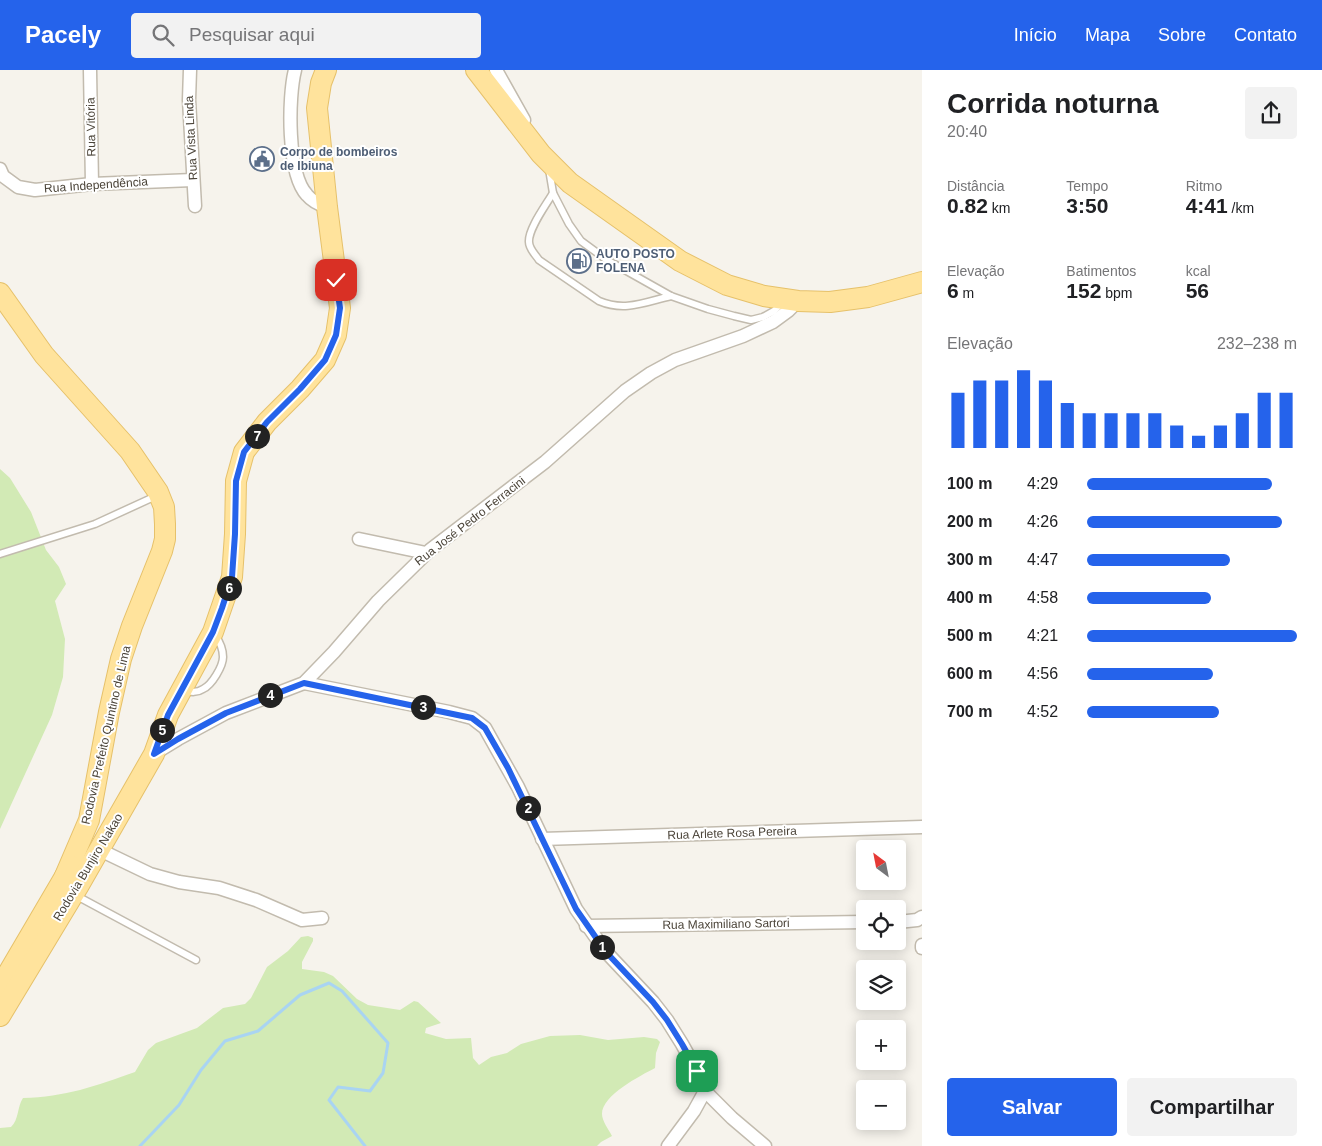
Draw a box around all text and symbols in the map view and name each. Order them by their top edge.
search box [131,13,481,58]
text: Pacely [25,21,101,48]
icon: search [149,21,177,49]
text: Pesquisar aqui [189,24,315,45]
text: Início [1014,25,1057,45]
text: Mapa [1085,25,1130,45]
text: Sobre [1158,25,1206,45]
text: Contato [1234,25,1297,45]
button: share [1245,87,1297,139]
text: Corrida noturna [947,88,1159,119]
street label: Rua Vista Linda [182,95,200,181]
street label: Rua Vitória [83,97,99,157]
text: 20:40 [947,123,987,140]
place label: Corpo de bombeiros de Ibiuna [280,145,398,173]
public building icon: Corpo de bombeiros de Ibiuna [249,146,275,172]
street label: Rua Independência [44,174,149,196]
text: Distância [947,178,1005,194]
text: Tempo [1066,178,1108,194]
text: Ritmo [1186,178,1222,194]
text: 0.82 [947,194,988,217]
text: 3:50 [1066,194,1108,217]
text: 4:41 [1186,194,1228,217]
text: km [988,200,1010,216]
text: /km [1228,200,1254,216]
place label: AUTO POSTO FOLENA [596,247,675,275]
fuel station icon: AUTO POSTO FOLENA [566,248,592,274]
pin [315,259,357,301]
text: Elevação [947,263,1005,279]
text: Batimentos [1066,263,1136,279]
text: kcal [1186,263,1211,279]
icon: check [322,266,350,294]
text: 6 [947,279,959,302]
text: 152 [1066,279,1101,302]
text: 56 [1186,279,1209,302]
text: m [959,285,974,301]
text: bpm [1101,285,1133,301]
text: Elevação [947,335,1013,352]
text: 232–238 m [1217,335,1297,352]
pin: 7 [244,424,270,448]
text: 7 [254,428,261,444]
street label: Rua José Pedro Ferracini [412,474,528,568]
text: 100 m [947,475,992,492]
text: 4:29 [1027,475,1058,492]
text: 200 m [947,513,992,530]
text: 4:26 [1027,513,1058,530]
text: 300 m [947,551,992,568]
text: 4:47 [1027,551,1058,568]
pin: 6 [216,576,242,600]
text: 6 [226,580,233,596]
text: 400 m [947,589,992,606]
text: 4:58 [1027,589,1058,606]
text: 500 m [947,627,992,644]
text: 4:21 [1027,627,1058,644]
street label: Rodovia Prefeito Quintino de Lima [79,644,133,826]
text: 600 m [947,665,992,682]
text: 4:56 [1027,665,1058,682]
pin: 4 [258,682,282,708]
text: 4 [267,687,274,703]
pin: 3 [410,694,436,720]
text: 3 [420,699,427,715]
text: 700 m [947,703,992,720]
text: 4:52 [1027,703,1058,720]
pin: 5 [150,718,174,742]
text: 5 [159,722,166,738]
pin: 2 [516,796,540,820]
text: 2 [525,800,532,816]
street label: Rodovia Bunjiro Nakao [50,811,126,923]
street label: Rua Arlete Rosa Pereira [667,824,797,842]
north arrow [856,840,906,890]
map controls [856,840,906,1130]
button: locate [856,900,906,950]
street label: Rua Maximiliano Sartori [662,916,790,932]
pin: 1 [590,934,614,960]
text: 1 [599,939,606,955]
button: layers [856,960,906,1010]
button: + [856,1020,906,1070]
pin [676,1050,718,1092]
icon: arrive [683,1057,711,1085]
button: Salvar [947,1078,1117,1136]
button: Compartilhar [1127,1078,1297,1136]
button: − [856,1080,906,1130]

